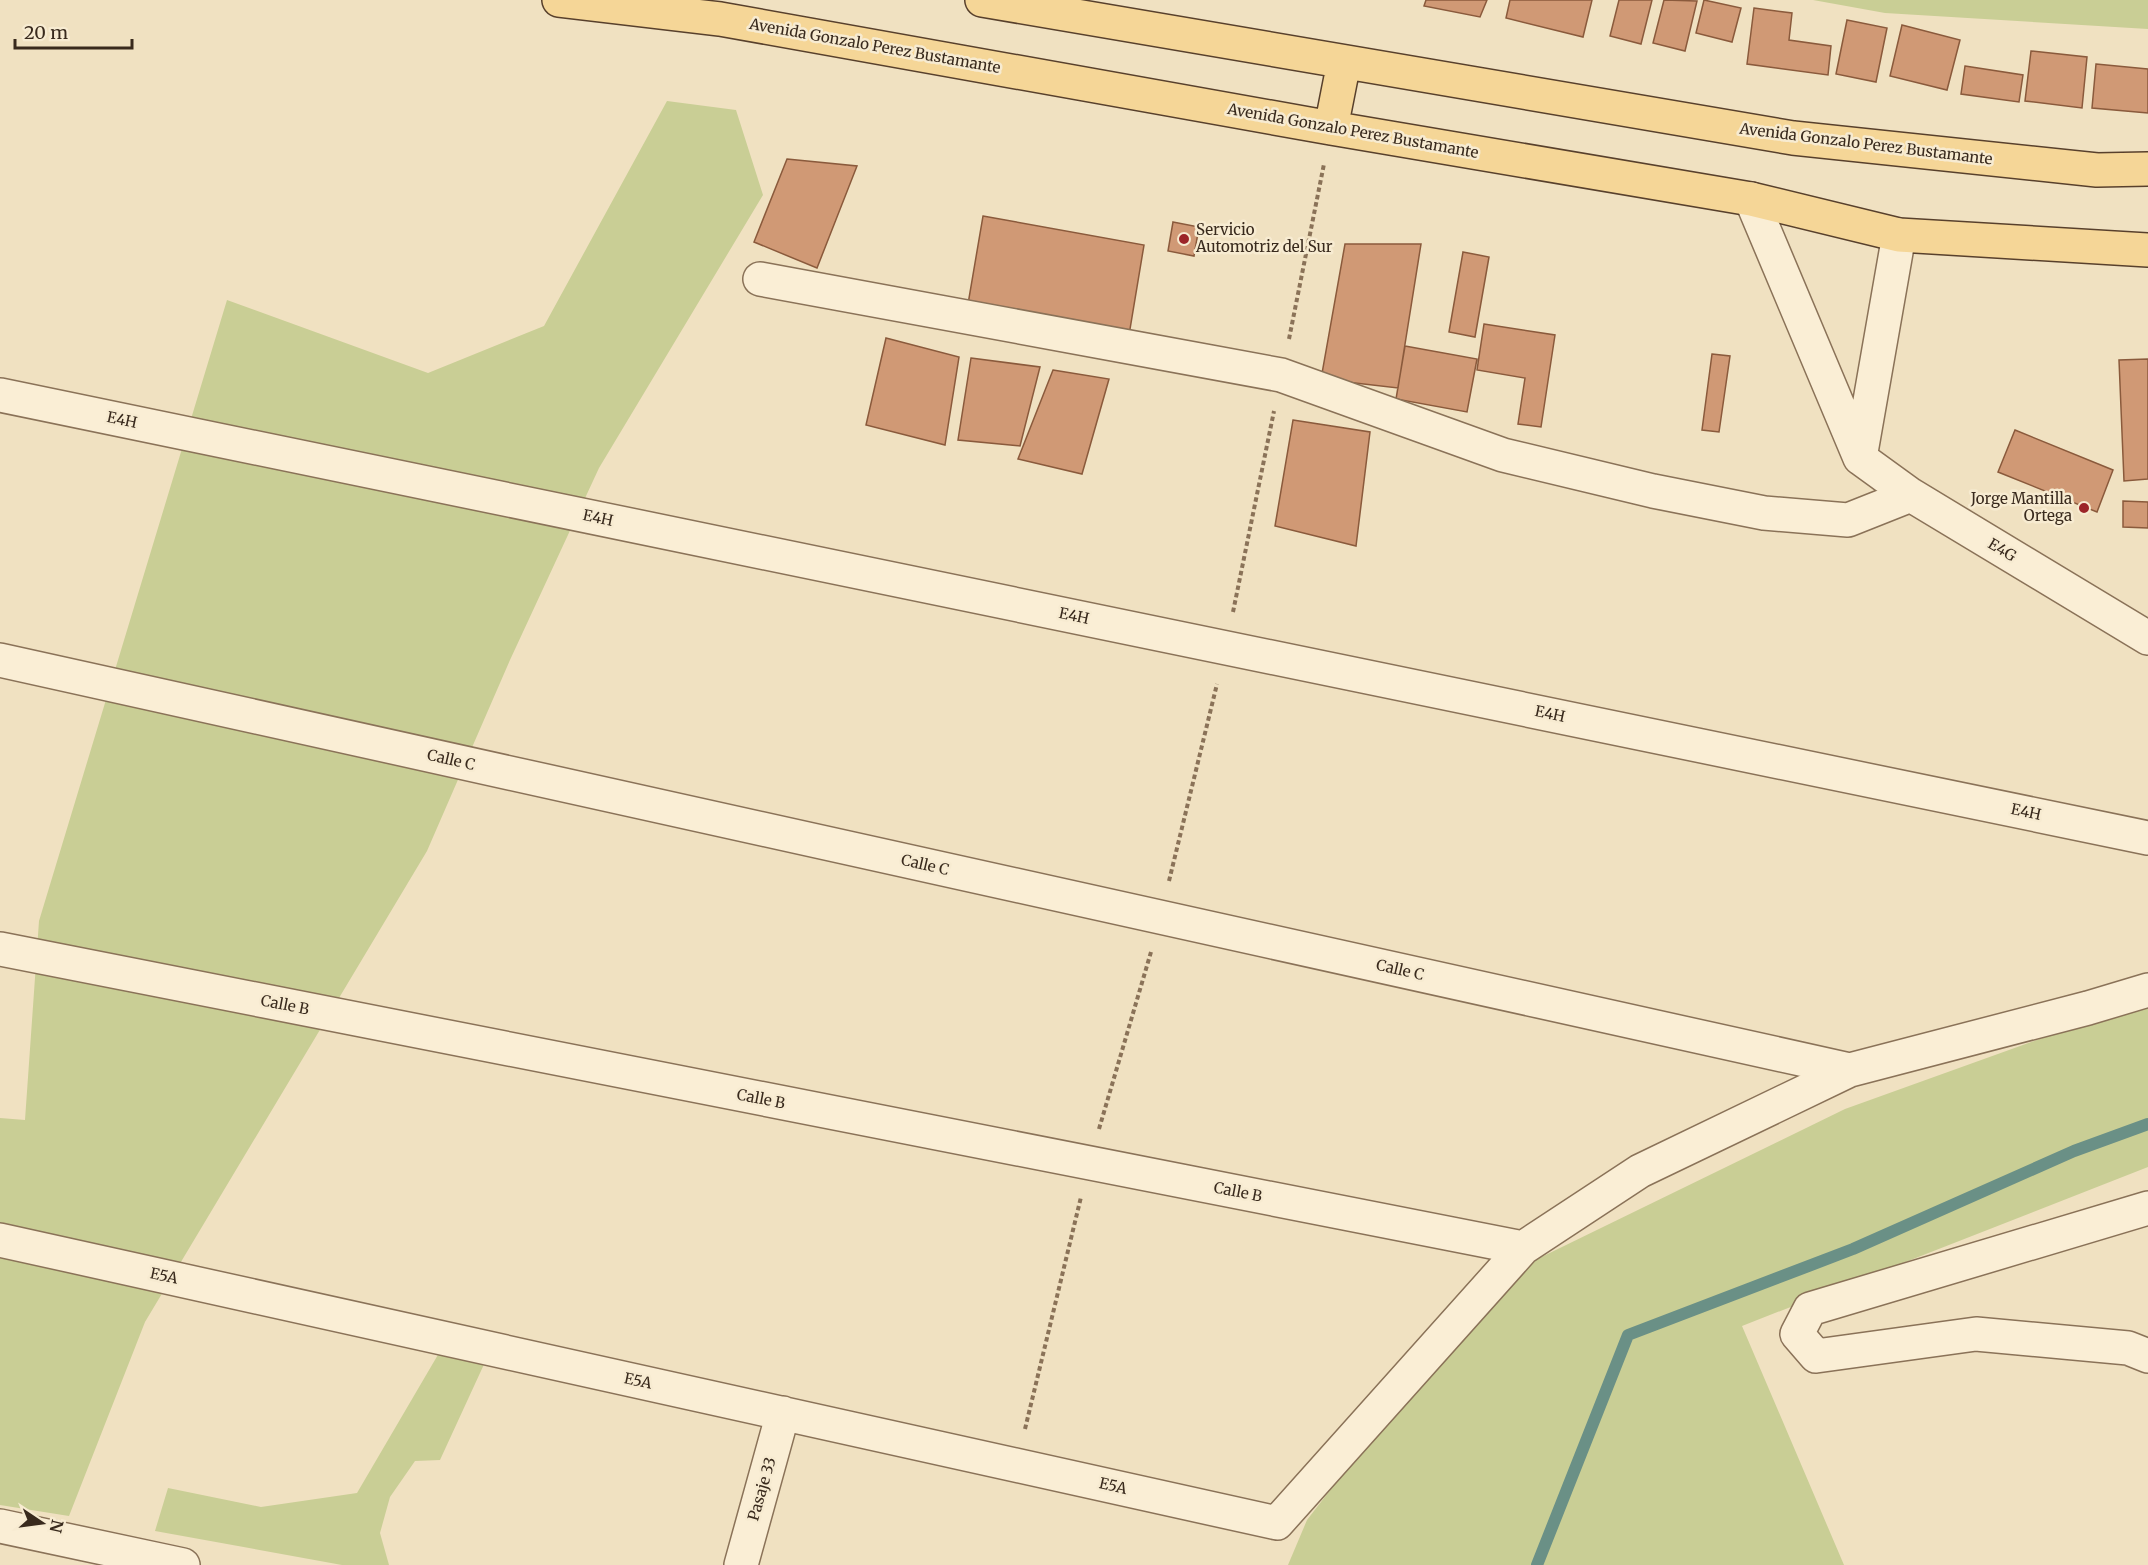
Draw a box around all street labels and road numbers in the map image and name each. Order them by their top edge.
street label: Avenida Gonzalo Perez Bustamante [747,14,1002,77]
street label: Avenida Gonzalo Perez Bustamante [1225,99,1480,162]
street label: Avenida Gonzalo Perez Bustamante [1738,118,1994,168]
street label: E4H [105,407,139,432]
street label: E4H [581,505,615,530]
street label: E4G [1985,534,2020,565]
street label: E4H [1057,603,1091,628]
street label: E4H [1533,701,1567,726]
street label: Calle C [425,745,477,774]
street label: E4H [2009,799,2043,824]
street label: Calle C [899,850,951,879]
street label: Calle C [1374,955,1426,984]
street label: Calle B [259,991,311,1018]
street label: Calle B [735,1085,787,1112]
street label: Calle B [1212,1178,1264,1205]
street label: E5A [148,1263,180,1288]
street label: E5A [622,1368,654,1393]
street label: Pasaje 33 [743,1455,780,1523]
street label: E5A [1097,1473,1129,1498]

